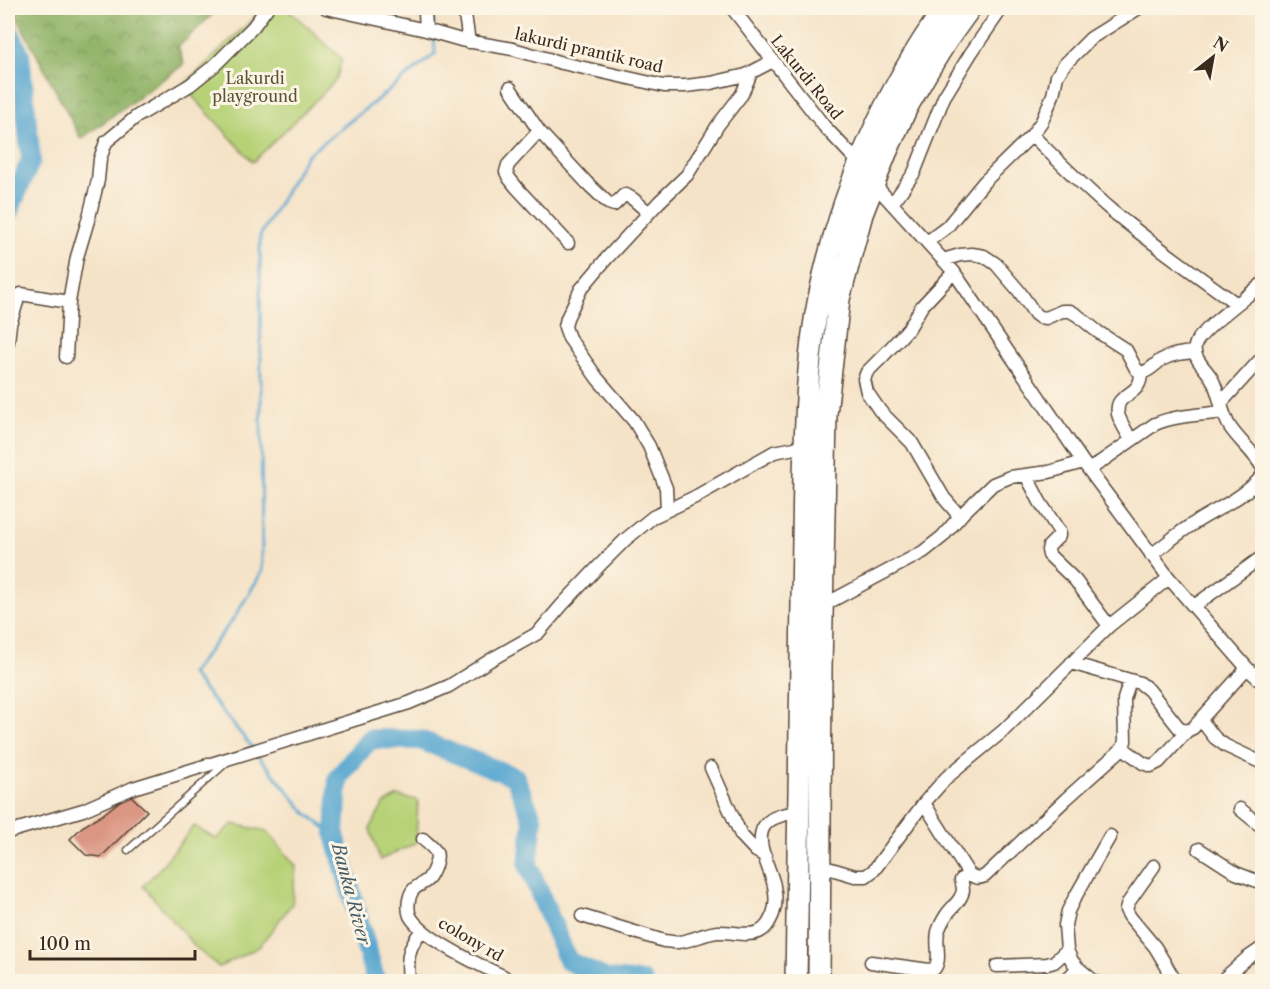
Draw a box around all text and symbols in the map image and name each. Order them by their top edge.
street label: lakurdi prantik road [513,23,665,77]
north arrow [1183,27,1243,87]
street label: Lakurdi Road [767,31,847,124]
text: N [1210,32,1232,56]
park label: Lakurdi playground [212,68,298,106]
water label: Banka River [326,839,376,949]
street label: colony rd [435,913,507,966]
scale bar [30,923,195,961]
text: 100 m [39,933,91,955]

